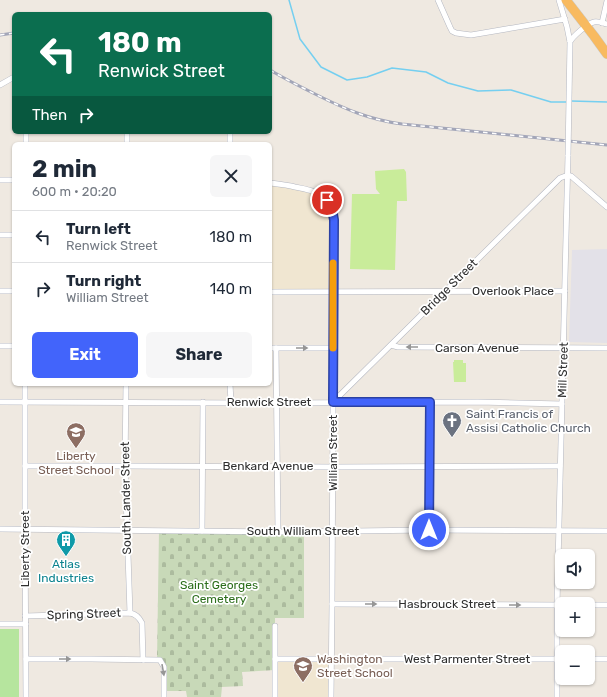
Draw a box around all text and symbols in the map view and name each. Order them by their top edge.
text: 180 m [98,26,182,59]
icon: left [32,28,84,80]
text: Renwick Street [98,60,225,82]
icon: right [75,104,97,126]
text: Then [32,106,67,124]
text: 2 min [32,155,97,183]
button: close [210,155,252,197]
pin [310,183,344,217]
text: 600 m · 20:20 [32,184,117,199]
icon: arrive [316,189,338,211]
text: Turn left [66,220,131,238]
icon: left [32,226,54,248]
text: 180 m [210,228,252,246]
text: Renwick Street [66,238,158,253]
street label: Bridge Street [418,256,480,318]
text: Turn right [66,272,141,290]
icon: right [32,278,54,300]
text: 140 m [210,280,252,298]
street label: Overlook Place [472,284,554,298]
text: William Street [66,290,149,305]
button: Exit [32,332,138,378]
button: Share [146,332,252,378]
street label: Carson Avenue [435,341,519,355]
street label: Mill Street [555,342,571,398]
one-way arrow [405,344,418,350]
one-way arrow [296,345,309,351]
street label: Renwick Street [227,395,312,409]
place label: Saint Francis of Assisi Catholic Church [466,407,591,435]
church icon: Saint Francis of Assisi Catholic Church [441,410,463,438]
street label: William Street [326,415,340,491]
school or university icon: Liberty Street School [65,421,87,449]
street label: South Lander Street [118,441,134,555]
place label: Liberty Street School [38,449,114,477]
street label: Benkard Avenue [223,459,314,473]
position arrow [408,509,450,551]
street label: Liberty Street [18,510,32,587]
street label: South William Street [247,524,360,538]
building icon: Atlas Industries [55,529,77,557]
map controls [555,549,595,685]
button: sound [555,549,595,589]
place label: Atlas Industries [38,557,94,585]
park label: Saint Georges Cemetery [180,578,258,606]
street label: Hasbrouck Street [398,597,496,611]
button: + [555,597,595,637]
one-way arrow [365,601,378,607]
one-way arrow [509,602,522,608]
street label: Spring Street [47,606,122,622]
button: − [555,645,595,685]
place label: Washington Street School [317,652,393,680]
street label: West Parmenter Street [404,652,531,666]
school or university icon: Washington Street School [292,655,314,683]
one-way arrow [59,656,72,662]
one-way arrow [160,663,166,676]

